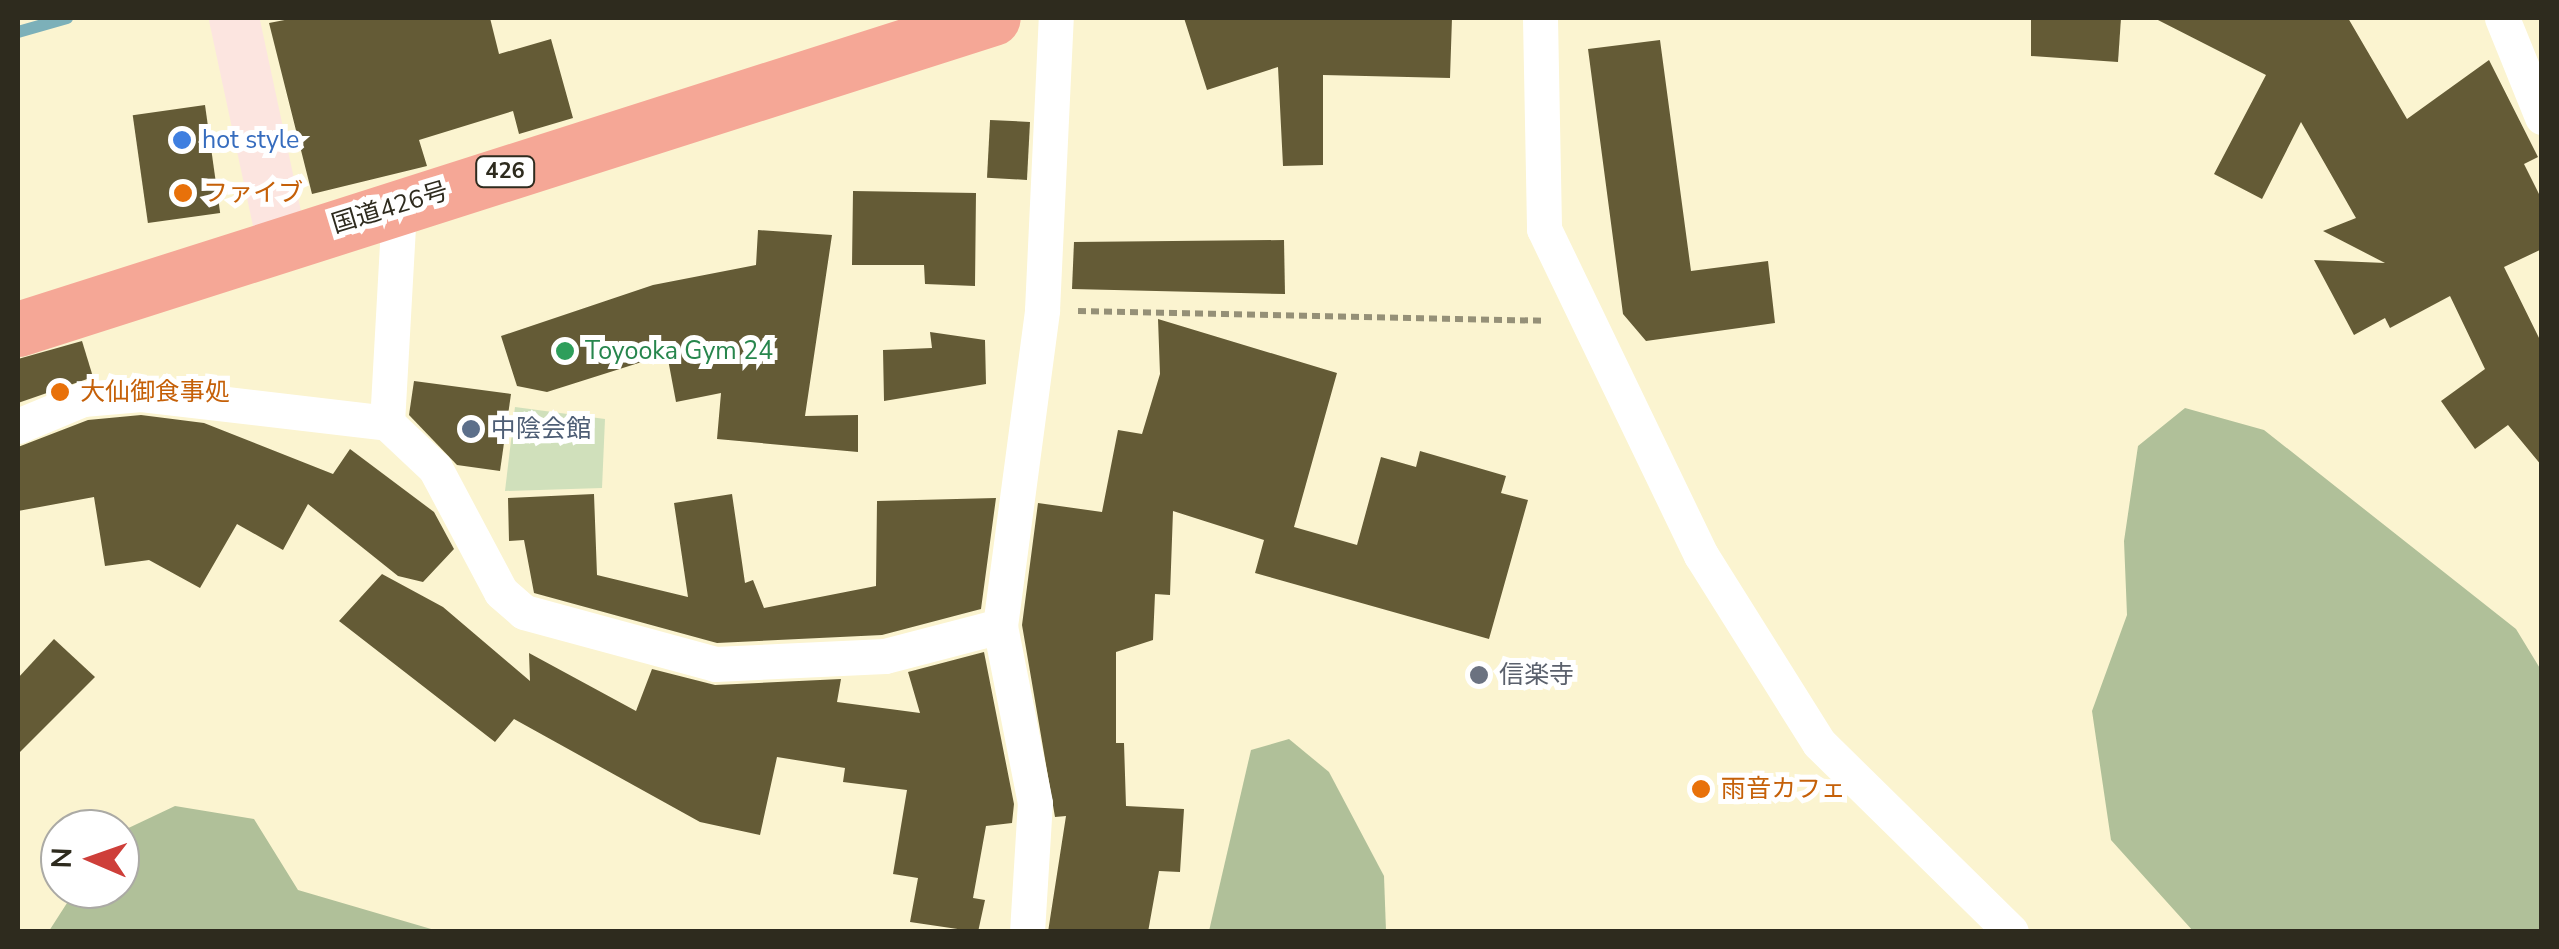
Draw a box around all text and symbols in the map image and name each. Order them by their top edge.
place label: hot style [202,125,299,155]
marker: hot style [171,129,193,151]
road number: 426 [475,155,535,189]
street label: 国道426号 [328,176,452,240]
place label: ファイブ [203,178,303,208]
marker: ファイブ [172,182,194,204]
place label: Toyooka Gym 24 [585,336,773,366]
marker: Toyooka Gym 24 [554,340,576,362]
place label: 大仙御食事処 [80,377,230,407]
marker: 大仙御食事処 [49,381,71,403]
place label: 中陰会館 [491,414,591,444]
marker: 中陰会館 [460,418,482,440]
place label: 信楽寺 [1499,660,1574,690]
marker: 信楽寺 [1468,664,1490,686]
place label: 雨音カフェ [1721,774,1846,804]
marker: 雨音カフェ [1690,778,1712,800]
north arrow [40,809,140,909]
text: N [43,847,81,869]

